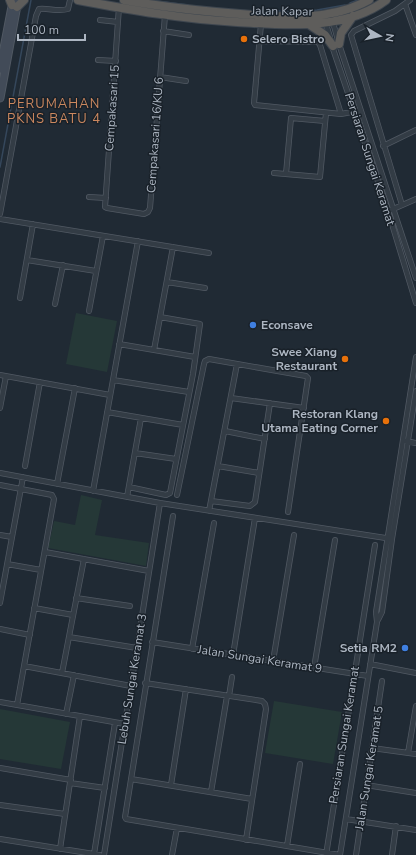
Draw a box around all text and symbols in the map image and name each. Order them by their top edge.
street label: Jalan Kapar [250,2,314,20]
scale bar [18,16,85,42]
north arrow [360,16,400,56]
text: 100 m [24,22,59,38]
place label: Selero Bistro [252,31,324,47]
text: N [381,32,397,43]
marker: Selero Bistro [239,34,249,44]
street label: Cempakasari 15 [101,64,123,152]
street label: Cempakasari 16/KU 6 [143,76,167,194]
street label: Persiaran Sungai Keramat [341,91,399,228]
district label: PERUMAHAN PKNS BATU 4 [7,95,101,128]
place label: Econsave [261,317,313,333]
marker: Econsave [248,320,258,330]
place label: Swee Xiang Restaurant [271,344,337,374]
marker: Swee Xiang Restaurant [340,354,350,364]
place label: Restoran Klang Utama Eating Corner [261,406,378,436]
marker: Restoran Klang Utama Eating Corner [381,416,391,426]
street label: Lebuh Sungai Keramat 3 [114,612,150,746]
place label: Setia RM2 [340,640,397,656]
street label: Jalan Sungai Keramat 9 [196,641,323,677]
marker: Setia RM2 [400,643,410,653]
street label: Persiaran Sungai Keramat [325,664,363,805]
street label: Jalan Sungai Keramat 5 [351,705,387,832]

